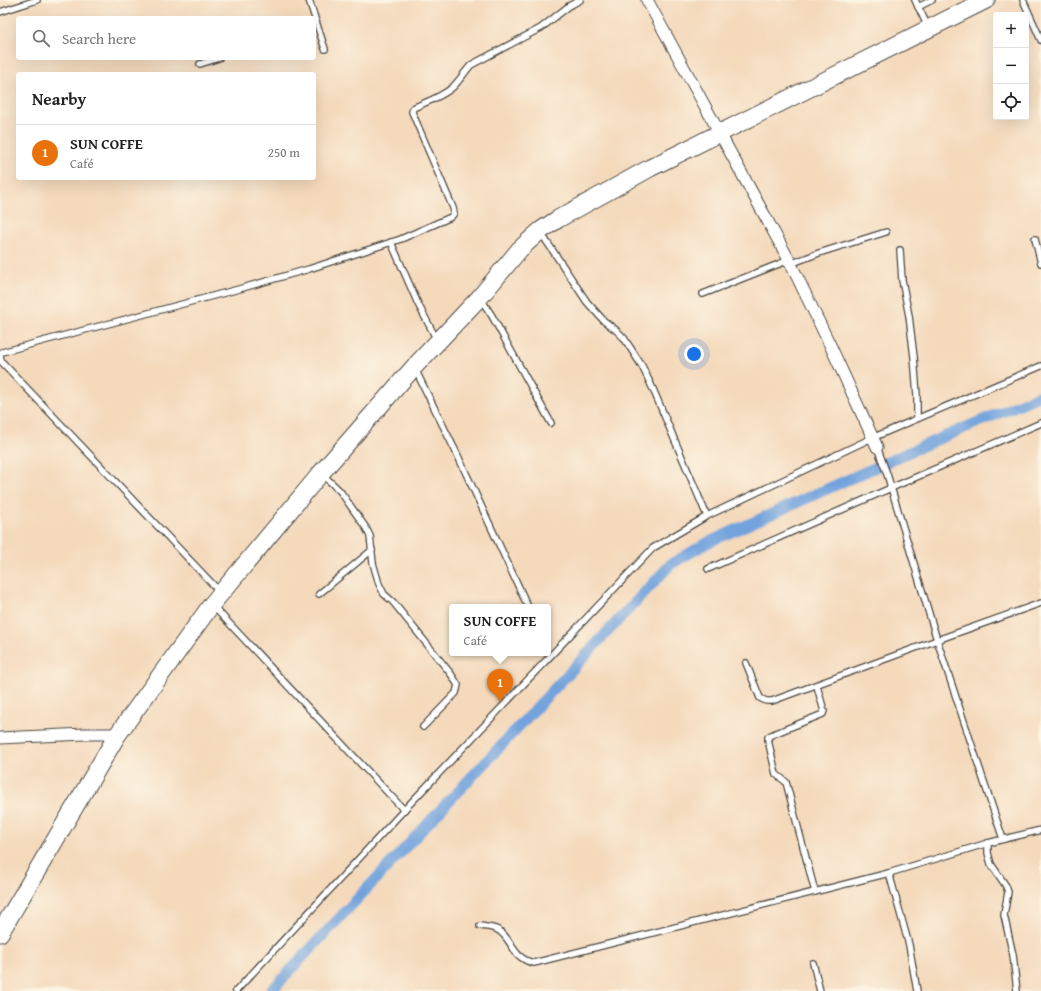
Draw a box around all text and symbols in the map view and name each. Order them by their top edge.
map controls [993,12,1029,120]
button: + [993,12,1029,48]
search box [16,16,316,60]
icon: search [30,27,52,49]
text: Search here [62,28,136,49]
button: − [993,48,1029,84]
button: locate [993,84,1029,120]
text: Nearby [32,86,86,111]
text: SUN COFFE [70,133,143,154]
text: 1 [42,143,48,162]
text: 250 m [268,143,300,162]
text: Café [70,154,93,173]
your location [684,344,704,364]
popup [449,604,551,656]
text: SUN COFFE [464,610,536,631]
text: Café [464,631,487,650]
pin: 1 [487,669,513,702]

